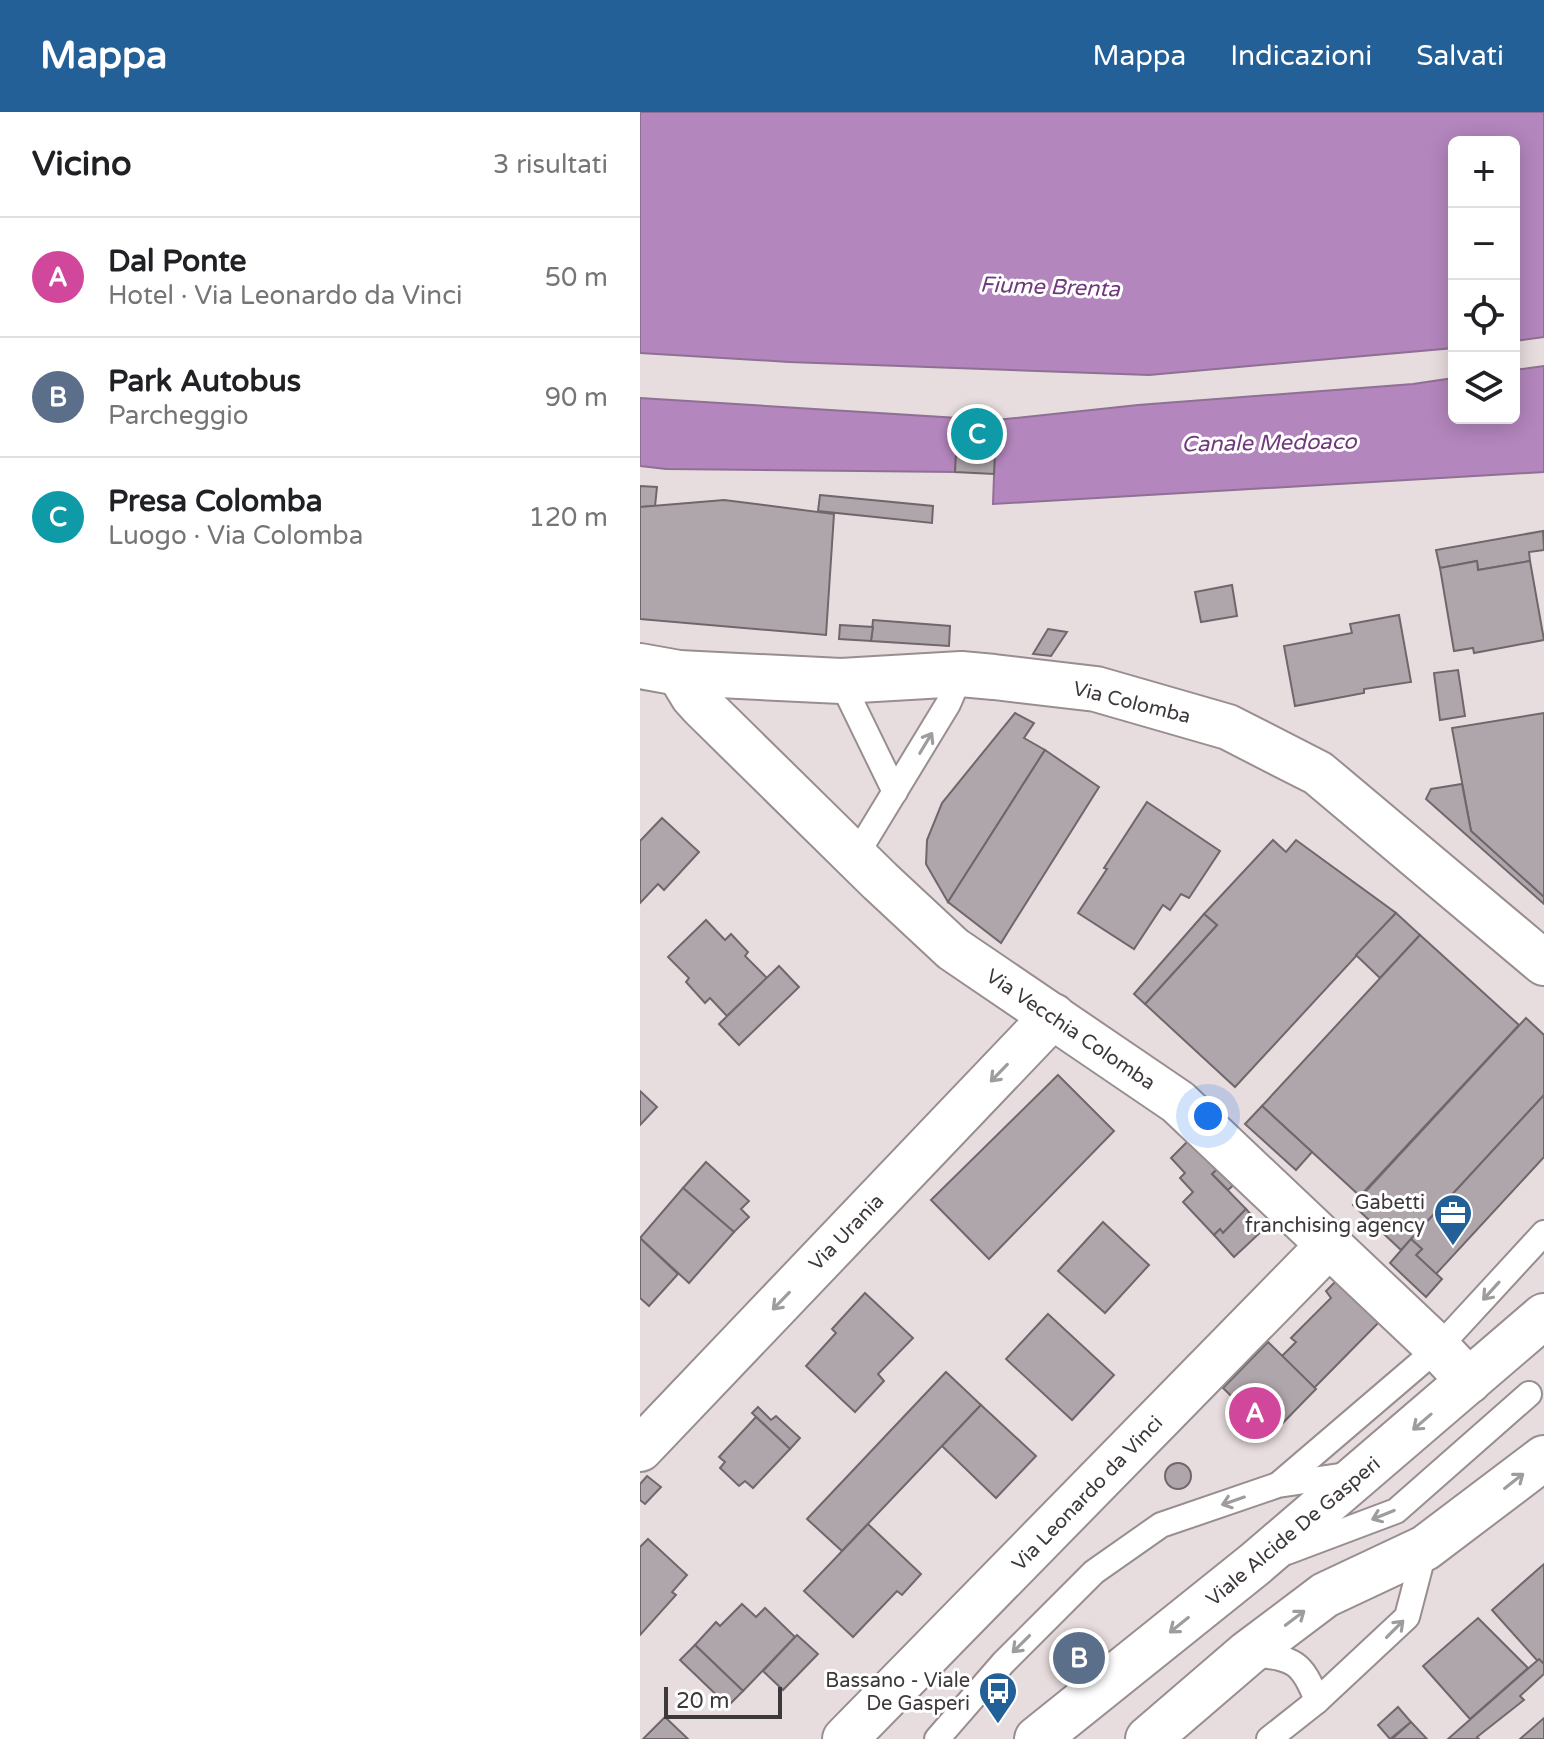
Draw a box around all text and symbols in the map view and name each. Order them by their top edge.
text: Mappa [40,33,167,79]
text: Mappa [1092,39,1186,73]
text: Indicazioni [1230,39,1372,73]
text: Salvati [1416,39,1504,73]
map controls [1448,136,1520,424]
button: + [1448,136,1520,208]
text: Vicino [32,144,132,185]
text: 3 risultati [493,149,608,180]
button: − [1448,208,1520,280]
text: Dal Ponte [108,243,246,280]
text: A [48,262,68,293]
text: 50 m [545,262,608,293]
water label: Fiume Brenta [980,272,1121,302]
text: Hotel · Via Leonardo da Vinci [108,280,463,311]
button: locate [1448,280,1520,352]
button: layers [1448,352,1520,424]
text: Park Autobus [108,363,301,400]
text: B [49,382,67,413]
text: 90 m [545,382,608,413]
text: Parcheggio [108,400,248,431]
pin: C [951,404,1003,464]
water label: Canale Medoaco [1181,428,1358,458]
text: Presa Colomba [108,483,323,520]
text: C [49,502,67,533]
text: 120 m [528,502,608,533]
text: Luogo · Via Colomba [108,520,363,551]
street label: Via Colomba [1071,677,1193,729]
one-way arrow [918,732,934,755]
street label: Via Vecchia Colomba [981,964,1160,1095]
one-way arrow [991,1062,1009,1082]
your location [1188,1096,1228,1136]
street label: Via Urania [804,1189,889,1276]
place label: Gabetti franchising agency [1245,1191,1425,1238]
office icon: Gabetti franchising agency [1432,1192,1474,1247]
one-way arrow [1483,1280,1501,1300]
one-way arrow [772,1290,790,1310]
pin: A [1229,1383,1281,1443]
street label: Via Leonardo da Vinci [1007,1411,1168,1576]
one-way arrow [1412,1413,1432,1431]
street label: Viale Alcide De Gasperi [1202,1452,1386,1612]
one-way arrow [1503,1473,1524,1490]
one-way arrow [1221,1494,1246,1509]
one-way arrow [1371,1509,1396,1523]
one-way arrow [1284,1610,1305,1627]
one-way arrow [1169,1616,1190,1633]
one-way arrow [1385,1620,1404,1639]
pin: B [1053,1628,1105,1688]
one-way arrow [1012,1634,1032,1654]
place label: Bassano - Viale De Gasperi [825,1669,970,1716]
bus stop icon: Bassano - Viale De Gasperi [977,1670,1019,1725]
scale bar [664,1683,782,1719]
text: 20 m [676,1688,730,1714]

